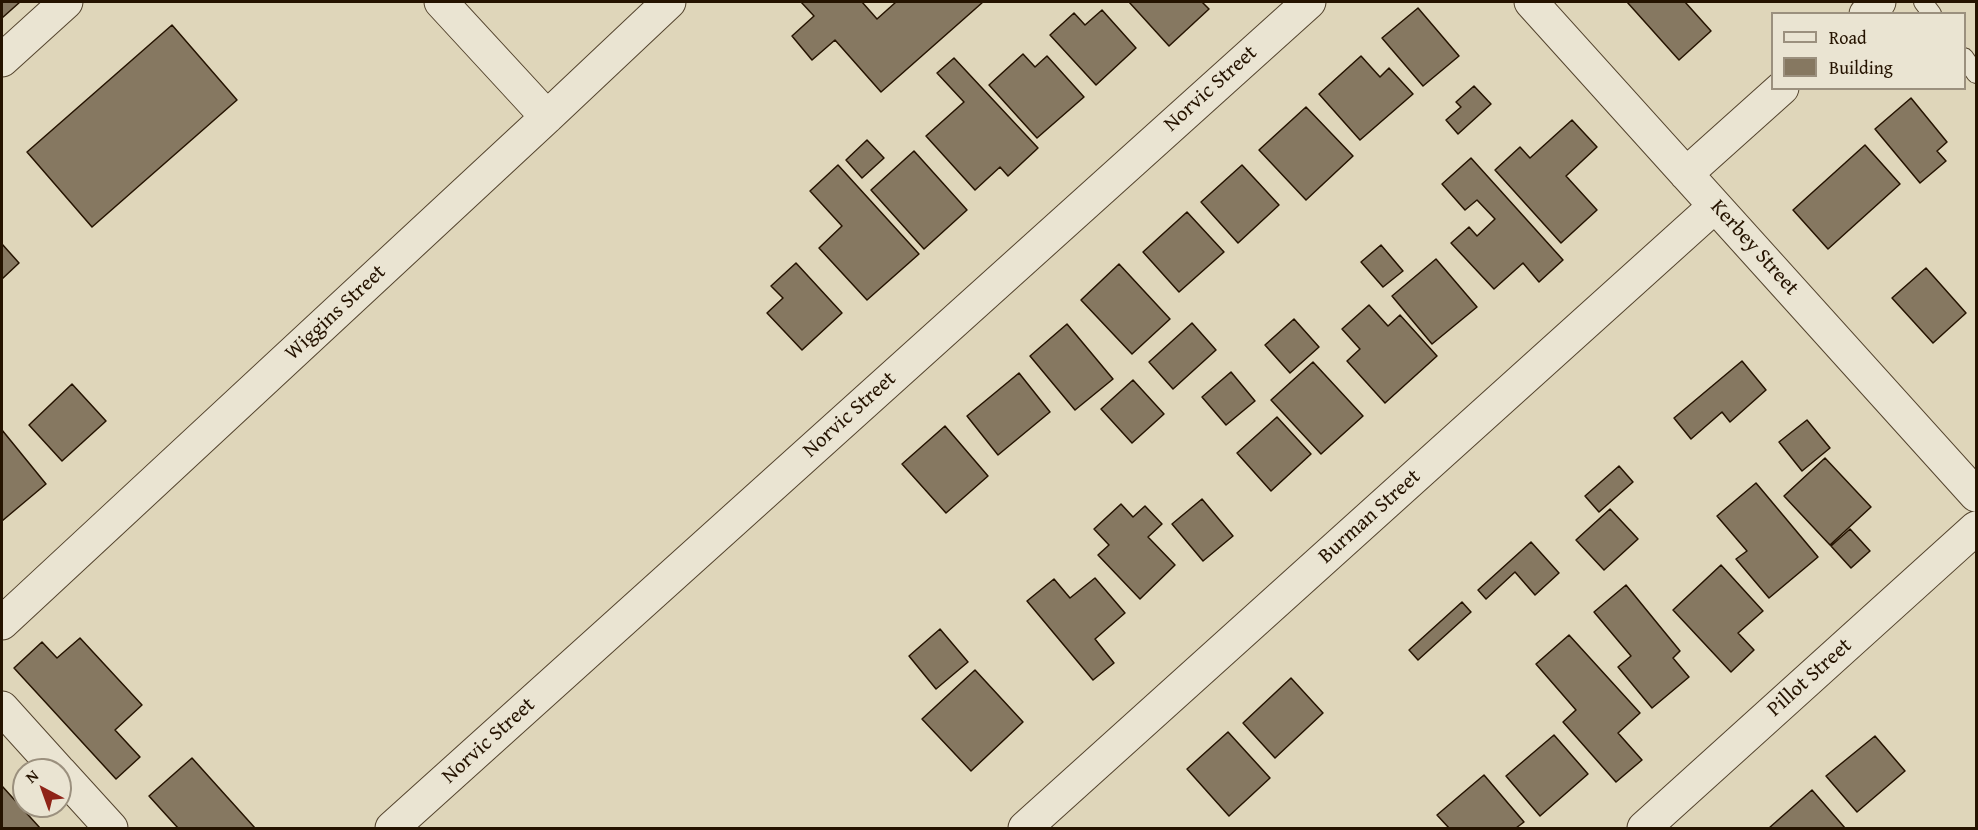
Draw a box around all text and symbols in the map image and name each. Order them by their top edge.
legend [1771,12,1966,90]
text: Road [1829,24,1867,51]
street label: Norvic Street [1159,41,1263,137]
text: Building [1829,54,1893,81]
street label: Kerbey Street [1705,195,1803,301]
street label: Wiggins Street [280,260,392,366]
street label: Norvic Street [798,367,902,463]
street label: Burman Street [1314,465,1426,569]
street label: Pillot Street [1763,634,1857,722]
street label: Norvic Street [437,693,541,789]
north arrow [12,758,72,818]
text: N [20,763,43,788]

